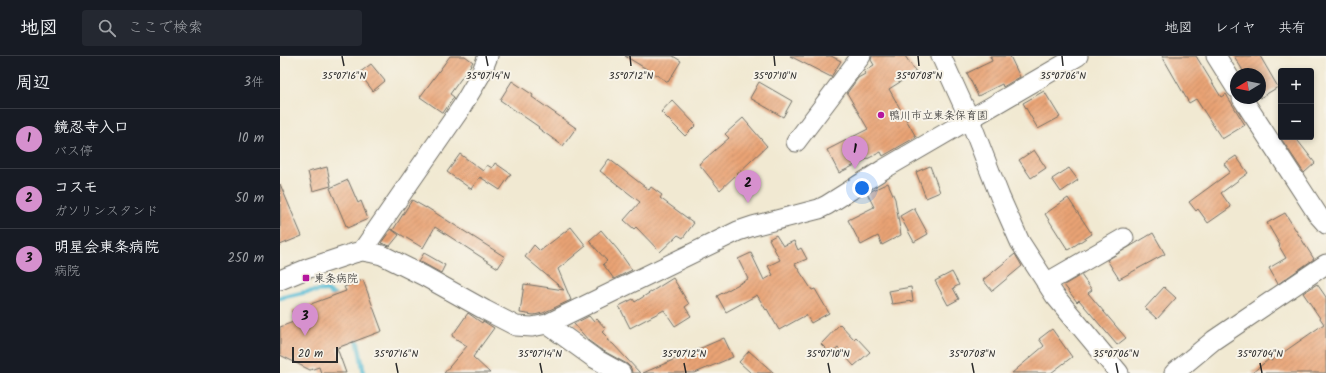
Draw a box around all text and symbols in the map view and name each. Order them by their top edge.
search box [82,10,362,46]
text: 地図 [20,14,58,44]
text: ここで検索 [128,16,203,40]
icon: search [96,17,118,39]
text: 地図 [1165,17,1193,39]
text: レイヤ [1215,17,1256,39]
text: 共有 [1278,17,1306,39]
text: 35°07'16"N [322,68,366,84]
text: 35°07'14"N [466,68,510,84]
text: 35°07'12"N [609,68,654,84]
text: 35°07'10"N [753,68,797,84]
text: 35°07'08"N [896,68,943,84]
text: 35°07'06"N [1040,68,1086,84]
north arrow [1230,68,1266,104]
map controls [1278,68,1314,140]
button: + [1278,68,1314,104]
text: 周辺 [16,70,50,97]
text: 3件 [244,72,264,93]
button: − [1278,104,1314,140]
place label: 鴨川市立東条保育園 [889,107,988,125]
marker: 鴨川市立東条保育園 [876,110,886,120]
text: 鏡忍寺入口 [54,116,129,140]
text: 1 [27,128,31,149]
text: 10 m [238,128,264,149]
pin: 1 [842,136,868,169]
text: バス停 [54,141,93,162]
pin: 2 [735,170,761,203]
text: コスモ [54,176,98,200]
your location [852,178,872,198]
text: 2 [25,188,33,209]
text: 50 m [235,188,264,209]
text: ガソリンスタンド [54,201,158,222]
text: 明星会東条病院 [54,236,159,260]
text: 3 [25,248,33,269]
text: 250 m [227,248,264,269]
text: 病院 [54,261,80,282]
place label: 東条病院 [314,270,358,288]
marker: 東条病院 [301,273,311,283]
pin: 3 [292,303,318,336]
scale bar [292,345,338,364]
text: 20 m [298,345,323,363]
text: 35°07'16"N [374,346,418,362]
text: 35°07'14"N [518,346,562,362]
text: 35°07'12"N [662,346,707,362]
text: 35°07'10"N [806,346,850,362]
text: 35°07'08"N [949,346,996,362]
text: 35°07'06"N [1093,346,1139,362]
text: 35°07'04"N [1237,346,1283,362]

